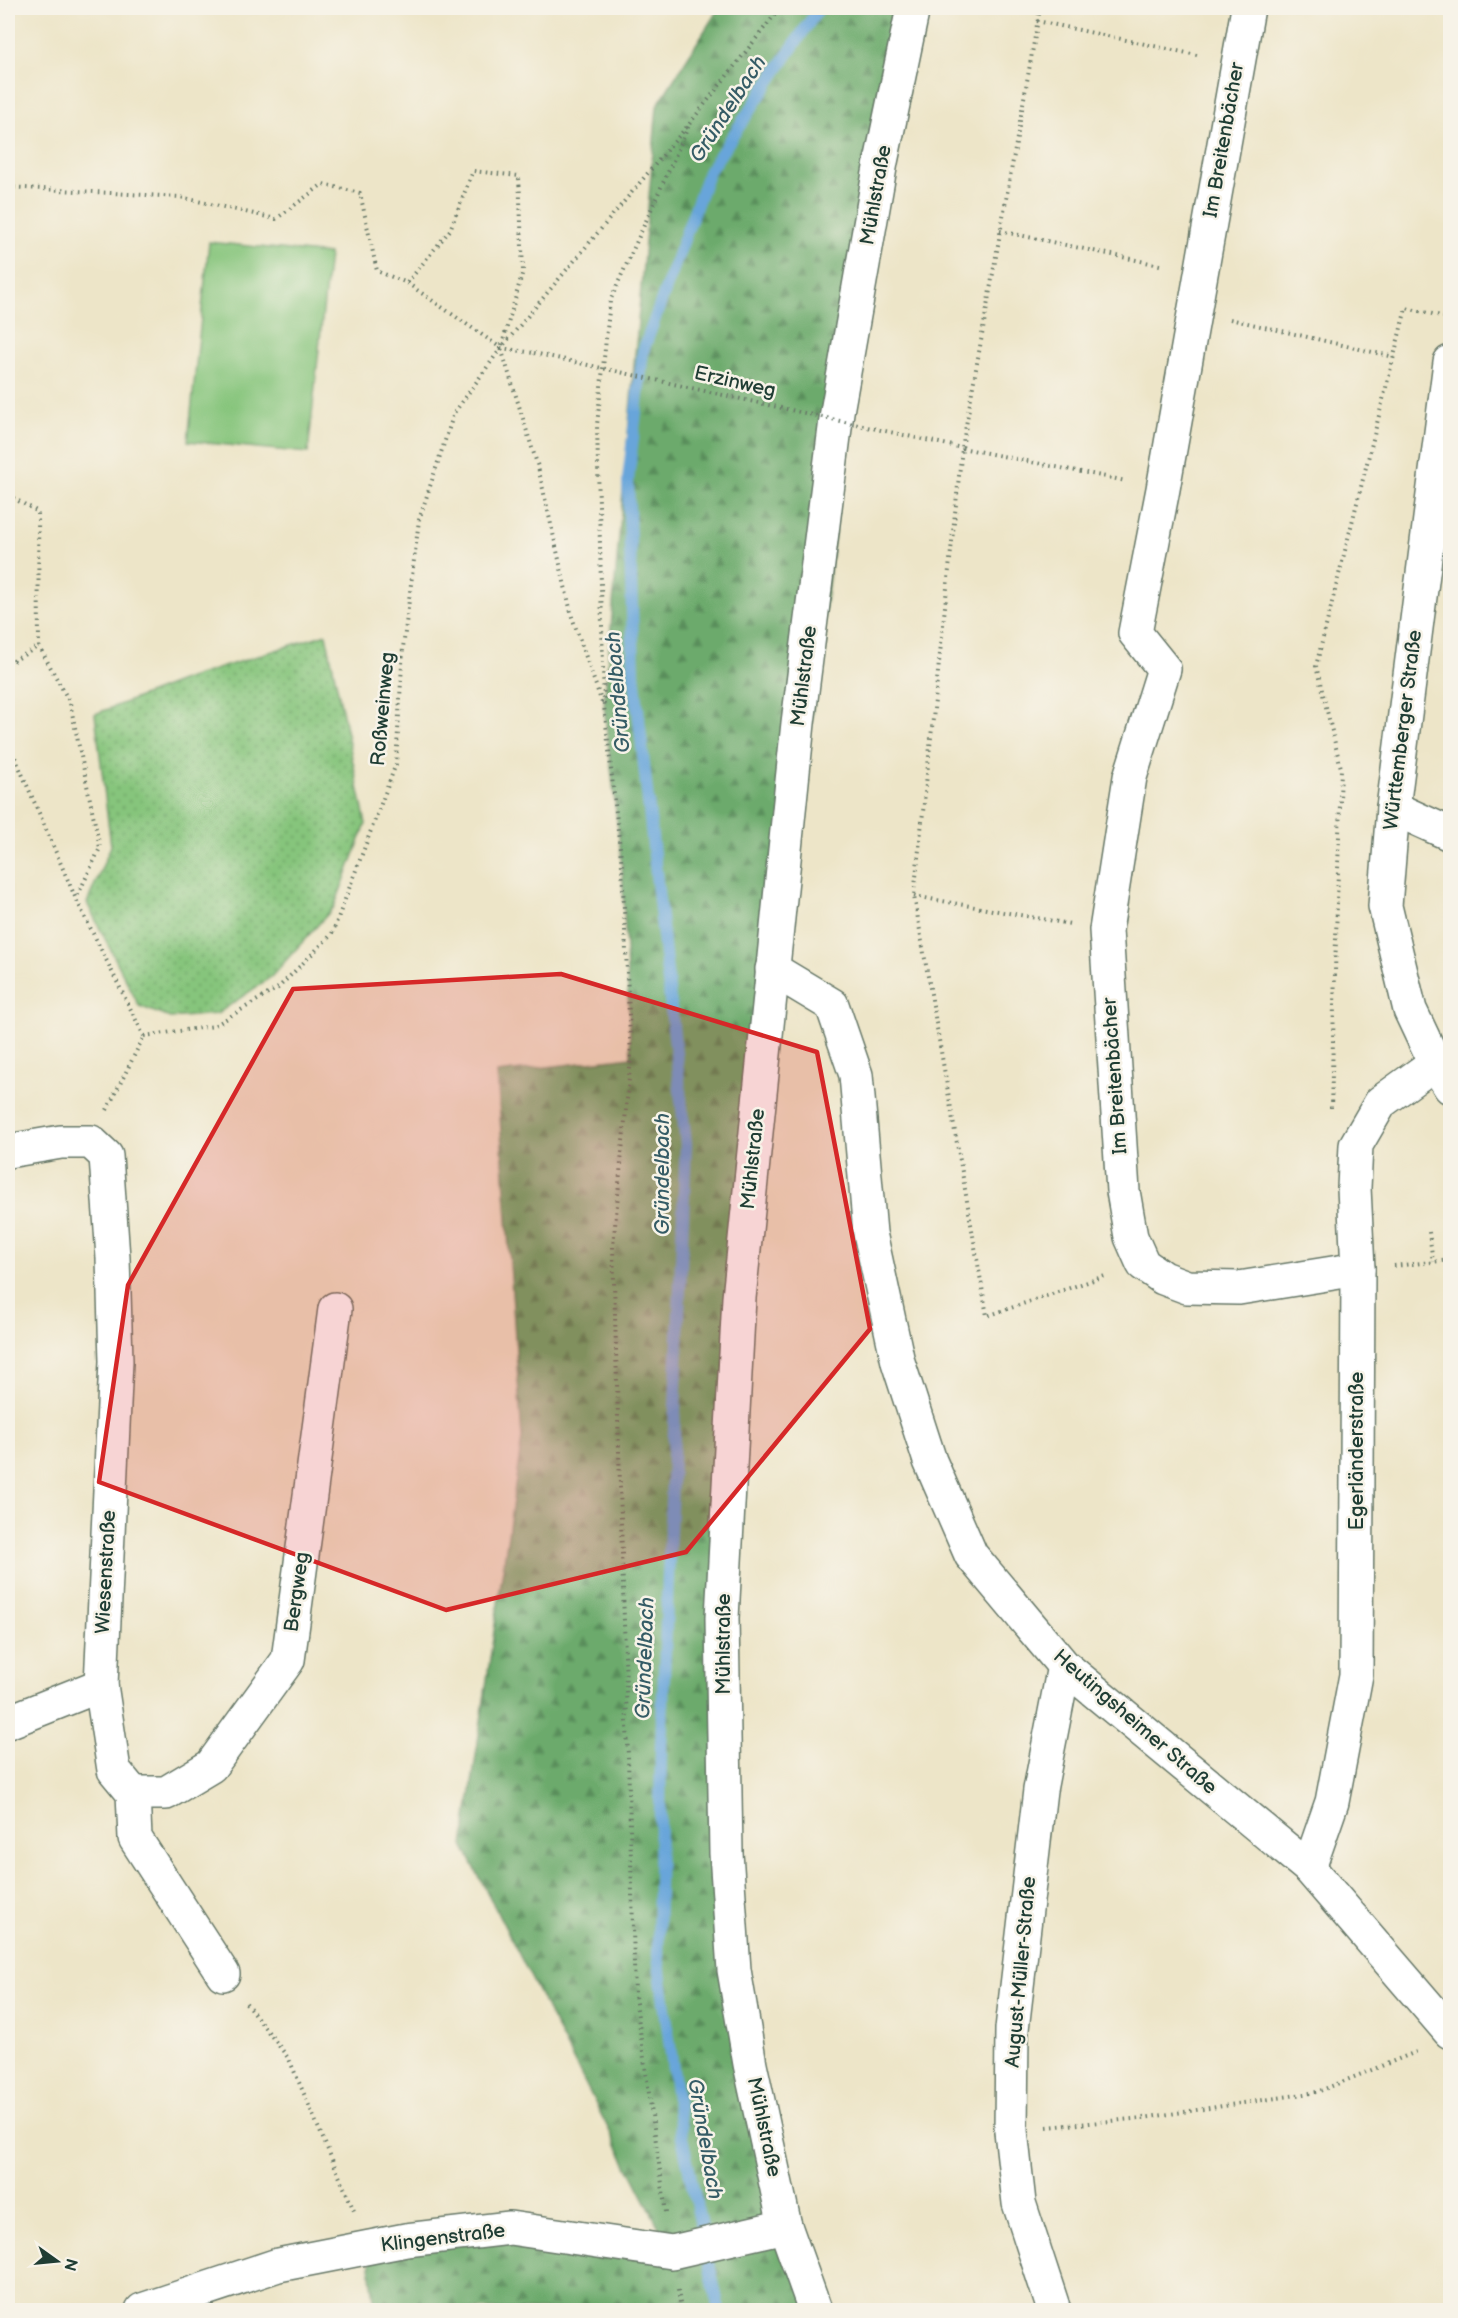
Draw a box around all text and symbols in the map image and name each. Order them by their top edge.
water label: Gründelbach [684,51,772,167]
street label: Im Breitenbächer [1199,60,1250,220]
street label: Mühlstraße [855,143,897,247]
street label: Erzinweg [692,361,778,403]
street label: Mühlstraße [786,624,822,728]
street label: Württemberger Straße [1379,628,1427,832]
water label: Gründelbach [600,630,636,754]
street label: Roßweinweg [366,651,400,767]
street label: Im Breitenbächer [1097,996,1132,1155]
street label: Mühlstraße [736,1107,770,1211]
water label: Gründelbach [650,1113,675,1235]
street label: Egerländerstraße [1345,1372,1369,1530]
street label: Wiesenstraße [91,1509,121,1635]
street label: Bergweg [280,1550,314,1634]
street label: Mühlstraße [712,1593,736,1695]
water label: Gründelbach [630,1596,660,1719]
street label: Heutingsheimer Straße [1048,1644,1222,1800]
street label: August-Müller-Straße [1001,1875,1041,2069]
street label: Mühlstraße [742,2075,786,2179]
water label: Gründelbach [682,2077,728,2202]
street label: Klingenstraße [379,2218,507,2258]
north arrow [27,2231,87,2291]
text: N [59,2256,81,2273]

